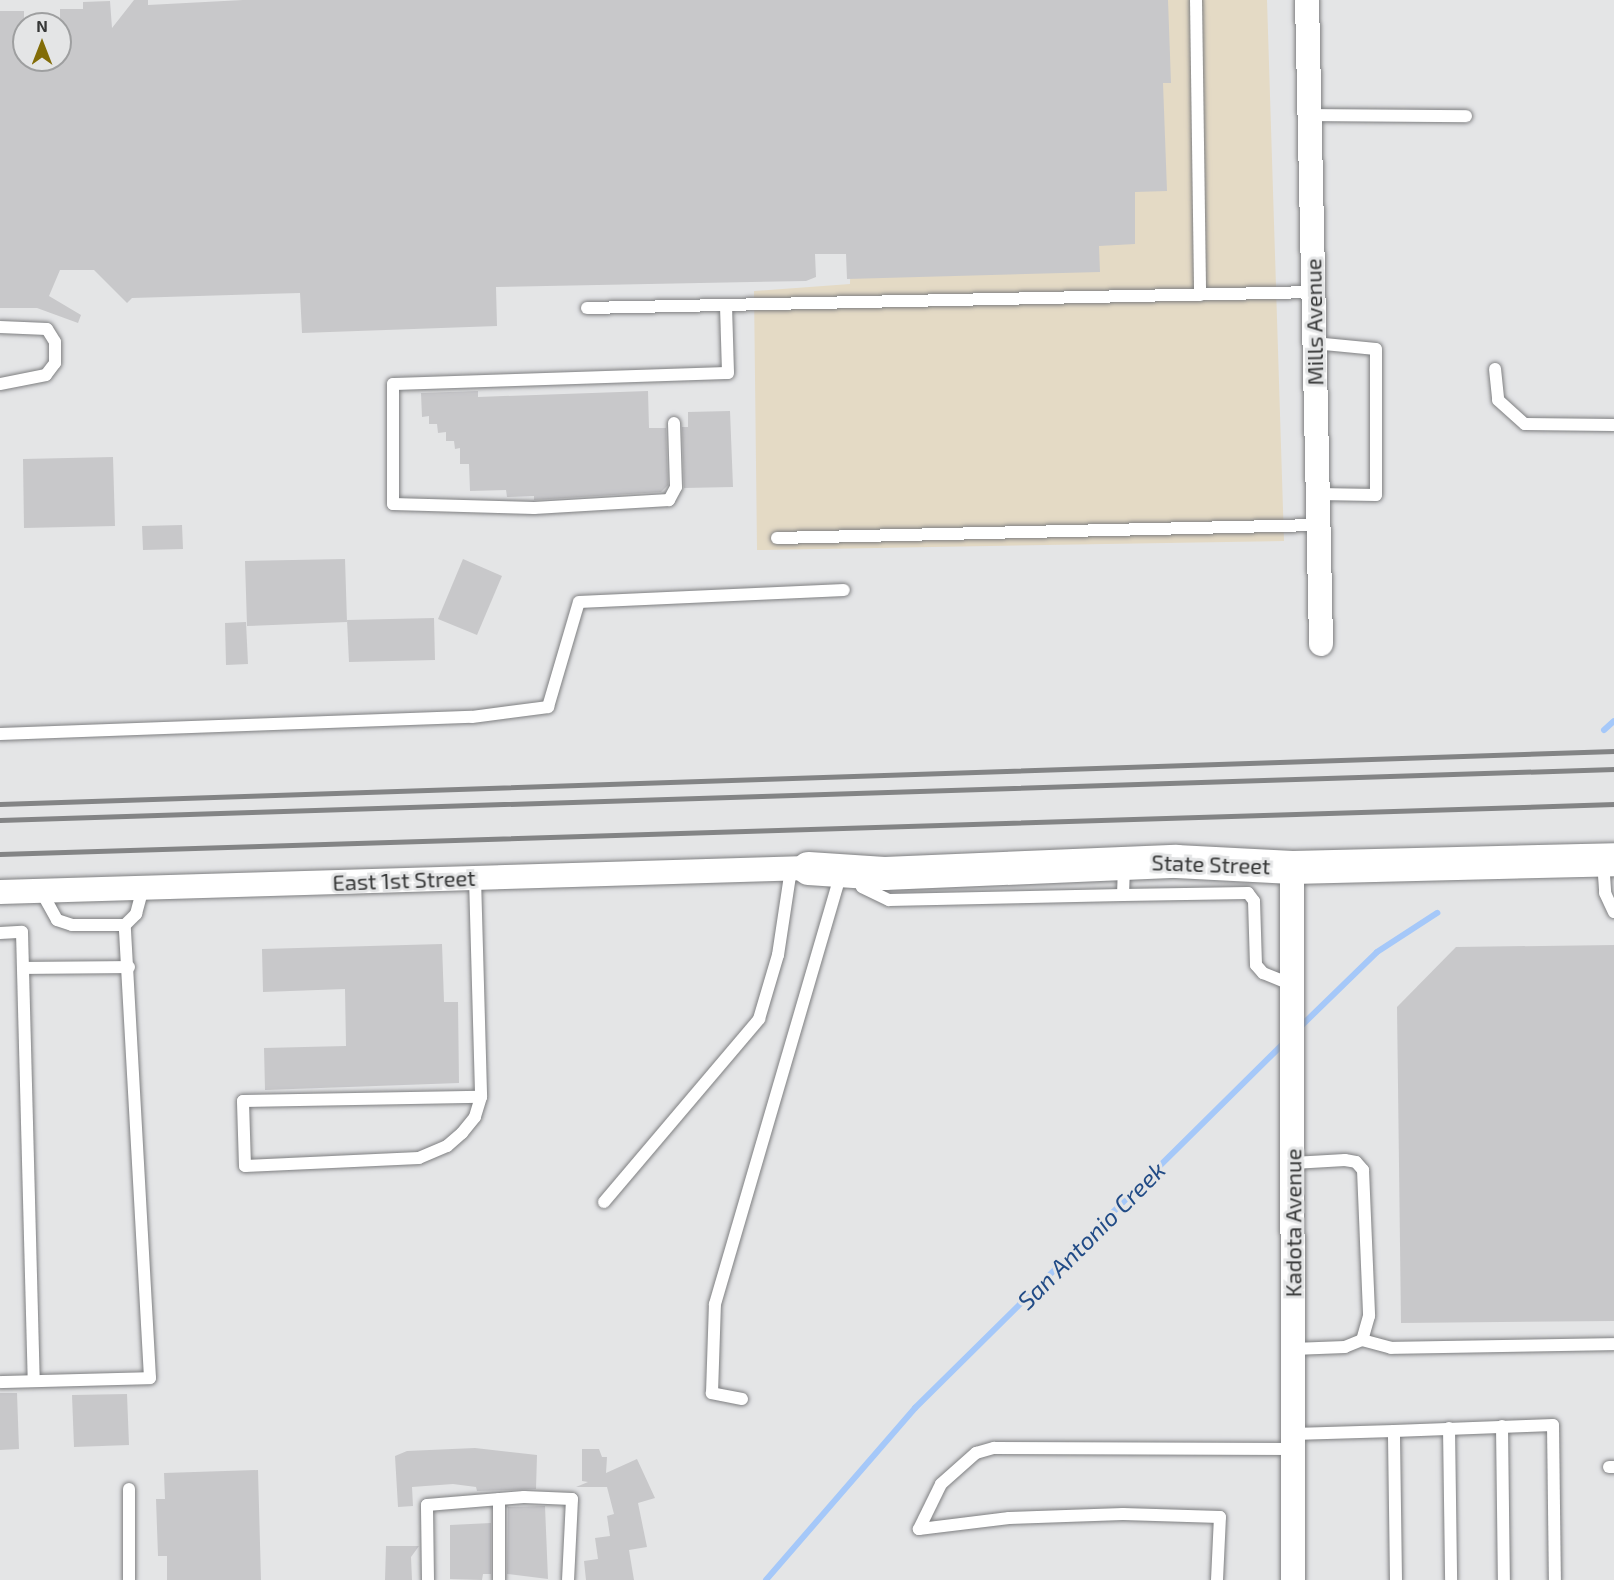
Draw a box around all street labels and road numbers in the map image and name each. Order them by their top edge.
street label: Mills Avenue [1300,258,1328,386]
street label: State Street [1151,849,1271,879]
street label: East 1st Street [332,864,476,896]
street label: Kadota Avenue [1280,1148,1306,1298]

